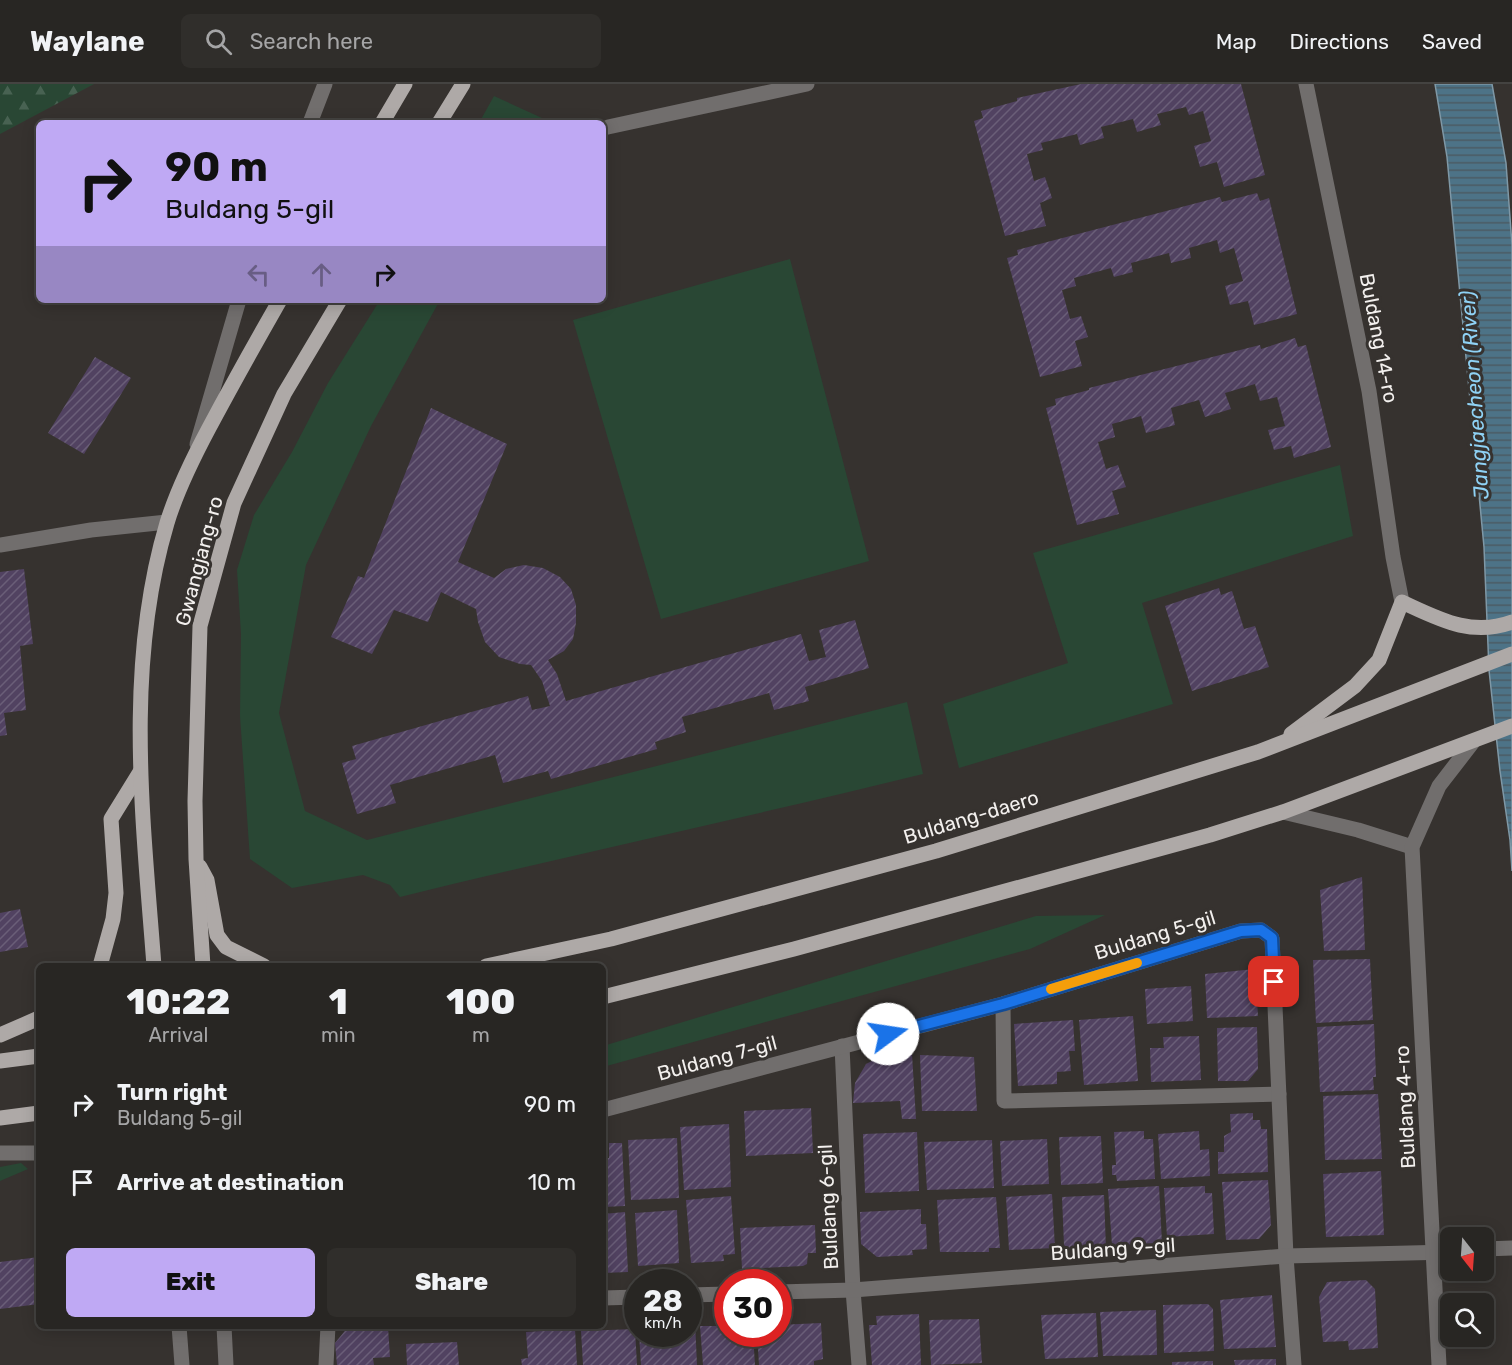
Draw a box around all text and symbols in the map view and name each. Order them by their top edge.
search box [181,14,601,68]
text: Waylane [30,25,145,58]
icon: search [202,25,235,58]
text: Search here [250,28,373,55]
text: Map [1216,29,1257,54]
text: Directions [1290,29,1389,54]
text: Saved [1422,29,1482,54]
text: 90 m [165,142,268,192]
icon: right [66,144,144,222]
text: Buldang 5-gil [165,193,334,225]
icon: left [242,258,275,291]
icon: ahead [305,258,338,291]
icon: right [368,258,401,291]
street label: Buldang 14-ro [1355,271,1403,405]
water label: Jangjaecheon (River) [1454,290,1494,500]
street label: Gwangjang-ro [170,494,228,628]
street label: Buldang-daero [901,785,1041,849]
street label: Buldang 5-gil [1092,905,1218,965]
pin [1248,956,1299,1007]
icon: arrive [1257,965,1290,998]
text: 10:22 [127,980,230,1023]
text: 1 [329,980,348,1023]
text: 100 [446,980,516,1023]
position arrow [856,1002,920,1066]
text: Arrival [148,1023,208,1047]
text: min [321,1023,356,1047]
text: m [472,1023,490,1047]
street label: Buldang 7-gil [654,1030,780,1086]
street label: Buldang 4-ro [1390,1045,1420,1169]
text: Turn right [117,1079,227,1106]
icon: right [66,1088,99,1121]
text: 90 m [524,1091,576,1118]
text: Buldang 5-gil [117,1106,242,1130]
street label: Buldang 6-gil [813,1144,843,1270]
icon: arrive [66,1166,99,1199]
text: Arrive at destination [117,1169,344,1196]
text: 10 m [528,1169,576,1196]
north arrow [1440,1227,1494,1281]
map controls [1440,1227,1494,1347]
street label: Buldang 9-gil [1050,1233,1176,1265]
button: Exit [66,1248,315,1317]
button: Share [327,1248,576,1317]
speed limit sign: 30 [714,1269,792,1347]
text: 28 [643,1283,683,1319]
button: search [1440,1293,1494,1347]
text: km/h [644,1314,682,1332]

